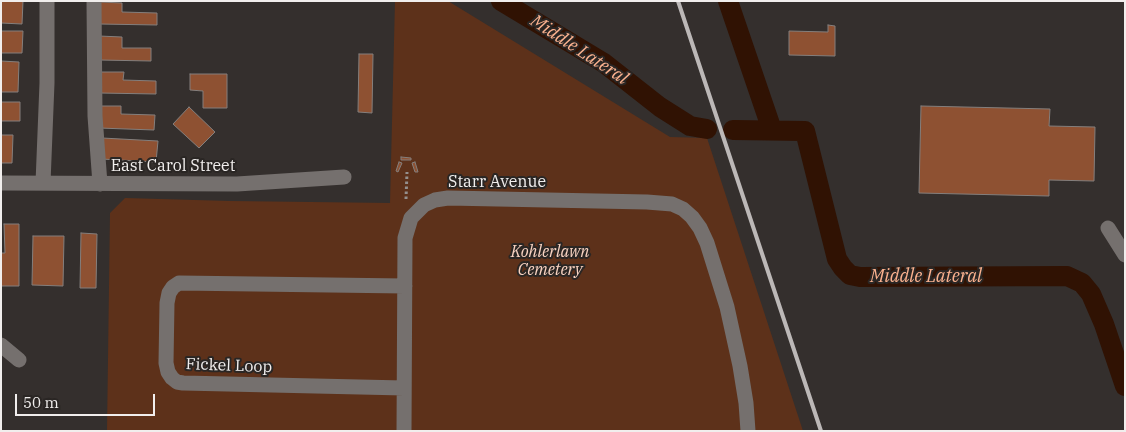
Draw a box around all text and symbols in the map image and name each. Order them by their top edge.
water label: Middle Lateral [526,10,632,90]
street label: East Carol Street [111,156,235,176]
street label: Starr Avenue [448,172,546,192]
park label: Kohlerlawn Cemetery [511,242,589,280]
water label: Middle Lateral [870,266,982,288]
street label: Fickel Loop [185,355,273,377]
scale bar [18,384,158,416]
text: 50 m [23,393,59,412]

